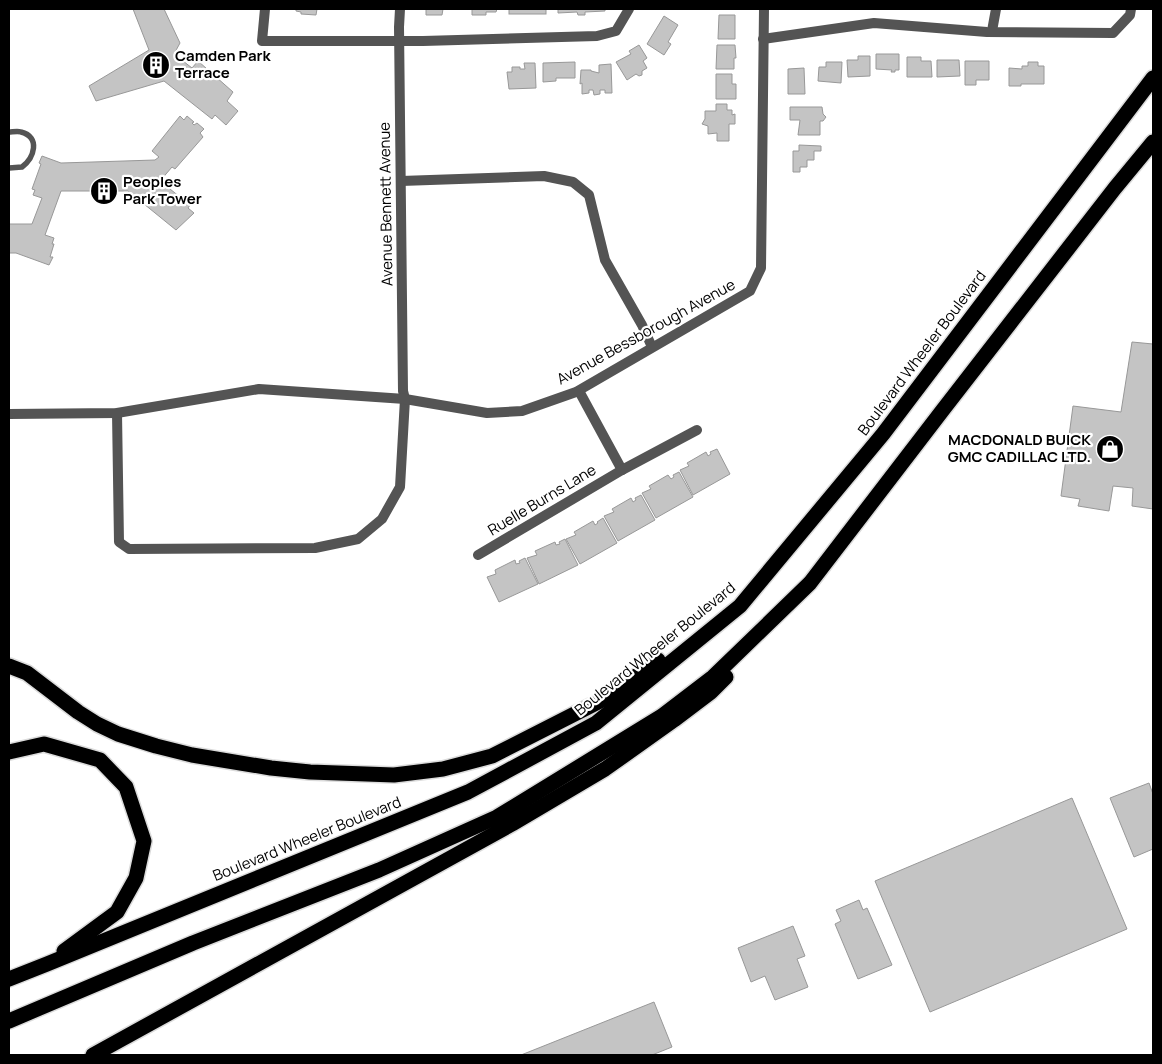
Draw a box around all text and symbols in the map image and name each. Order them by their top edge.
place label: Camden Park Terrace [175,45,272,83]
building icon: Camden Park Terrace [141,50,171,80]
street label: Avenue Bennett Avenue [374,122,397,286]
place label: Peoples Park Tower [123,171,202,209]
building icon: Peoples Park Tower [89,176,119,206]
street label: Boulevard Wheeler Boulevard [853,266,991,439]
street label: Avenue Bessborough Avenue [553,274,739,389]
place label: MACDONALD BUICK GMC CADILLAC LTD. [948,429,1091,467]
shop icon: MACDONALD BUICK GMC CADILLAC LTD. [1095,434,1125,464]
street label: Ruelle Burns Lane [484,459,600,540]
street label: Boulevard Wheeler Boulevard [570,577,740,720]
street label: Boulevard Wheeler Boulevard [210,791,404,886]

